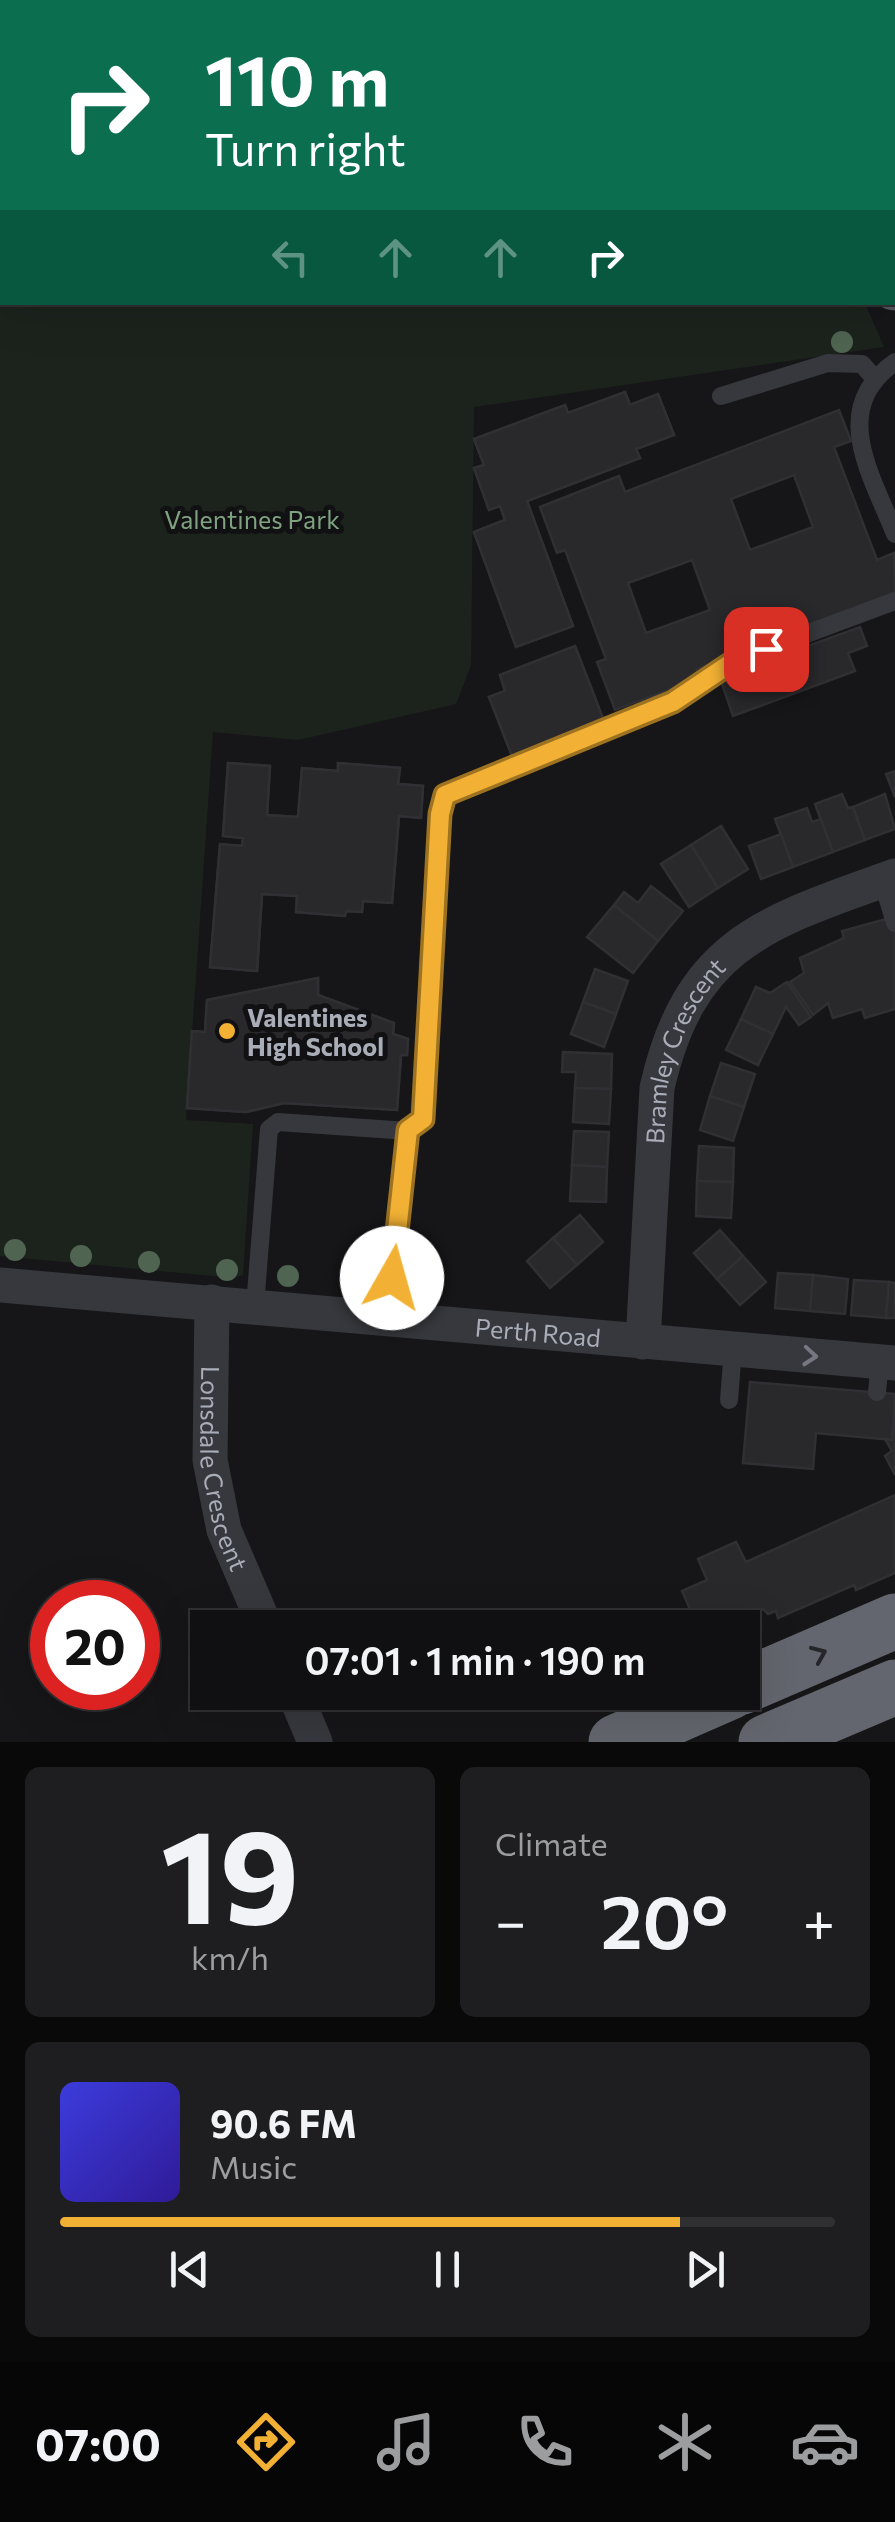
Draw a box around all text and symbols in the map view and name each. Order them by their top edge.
text: 110 m [205,35,389,120]
icon: right [40,40,170,170]
text: Turn right [205,120,406,175]
icon: left [263,230,318,285]
icon: ahead [368,230,423,285]
icon: ahead [473,230,528,285]
icon: right [578,230,633,285]
park label: Valentines Park [164,504,340,534]
pin [724,607,809,692]
icon: arrive [739,622,794,677]
street label: Bramley Crescent [639,951,731,1145]
place label: Valentines High School [247,1002,384,1061]
marker: Valentines High School [216,1020,238,1042]
position arrow [340,1226,444,1330]
street label: Perth Road [474,1311,602,1352]
one-way arrow [802,1344,818,1366]
street label: Lonsdale Crescent [194,1366,255,1575]
speed limit sign: 20 [30,1580,160,1710]
text: 07:01 · 1 min · 190 m [305,1636,645,1683]
one-way arrow [808,1646,826,1666]
text: 19 [160,1792,300,1951]
text: Climate [495,1823,608,1863]
text: 20° [600,1873,729,1964]
text: − [495,1886,526,1953]
text: + [803,1886,835,1953]
text: km/h [191,1937,269,1977]
text: 90.6 FM [210,2099,357,2146]
text: Music [210,2146,297,2186]
icon: previous [162,2242,217,2297]
icon: pause [420,2242,475,2297]
icon: next [678,2242,733,2297]
icon: directions [231,2407,301,2477]
icon: music [371,2407,441,2477]
icon: phone [510,2407,580,2477]
icon: climate [650,2407,720,2477]
icon: car [790,2407,860,2477]
text: 07:00 [35,2415,161,2470]

